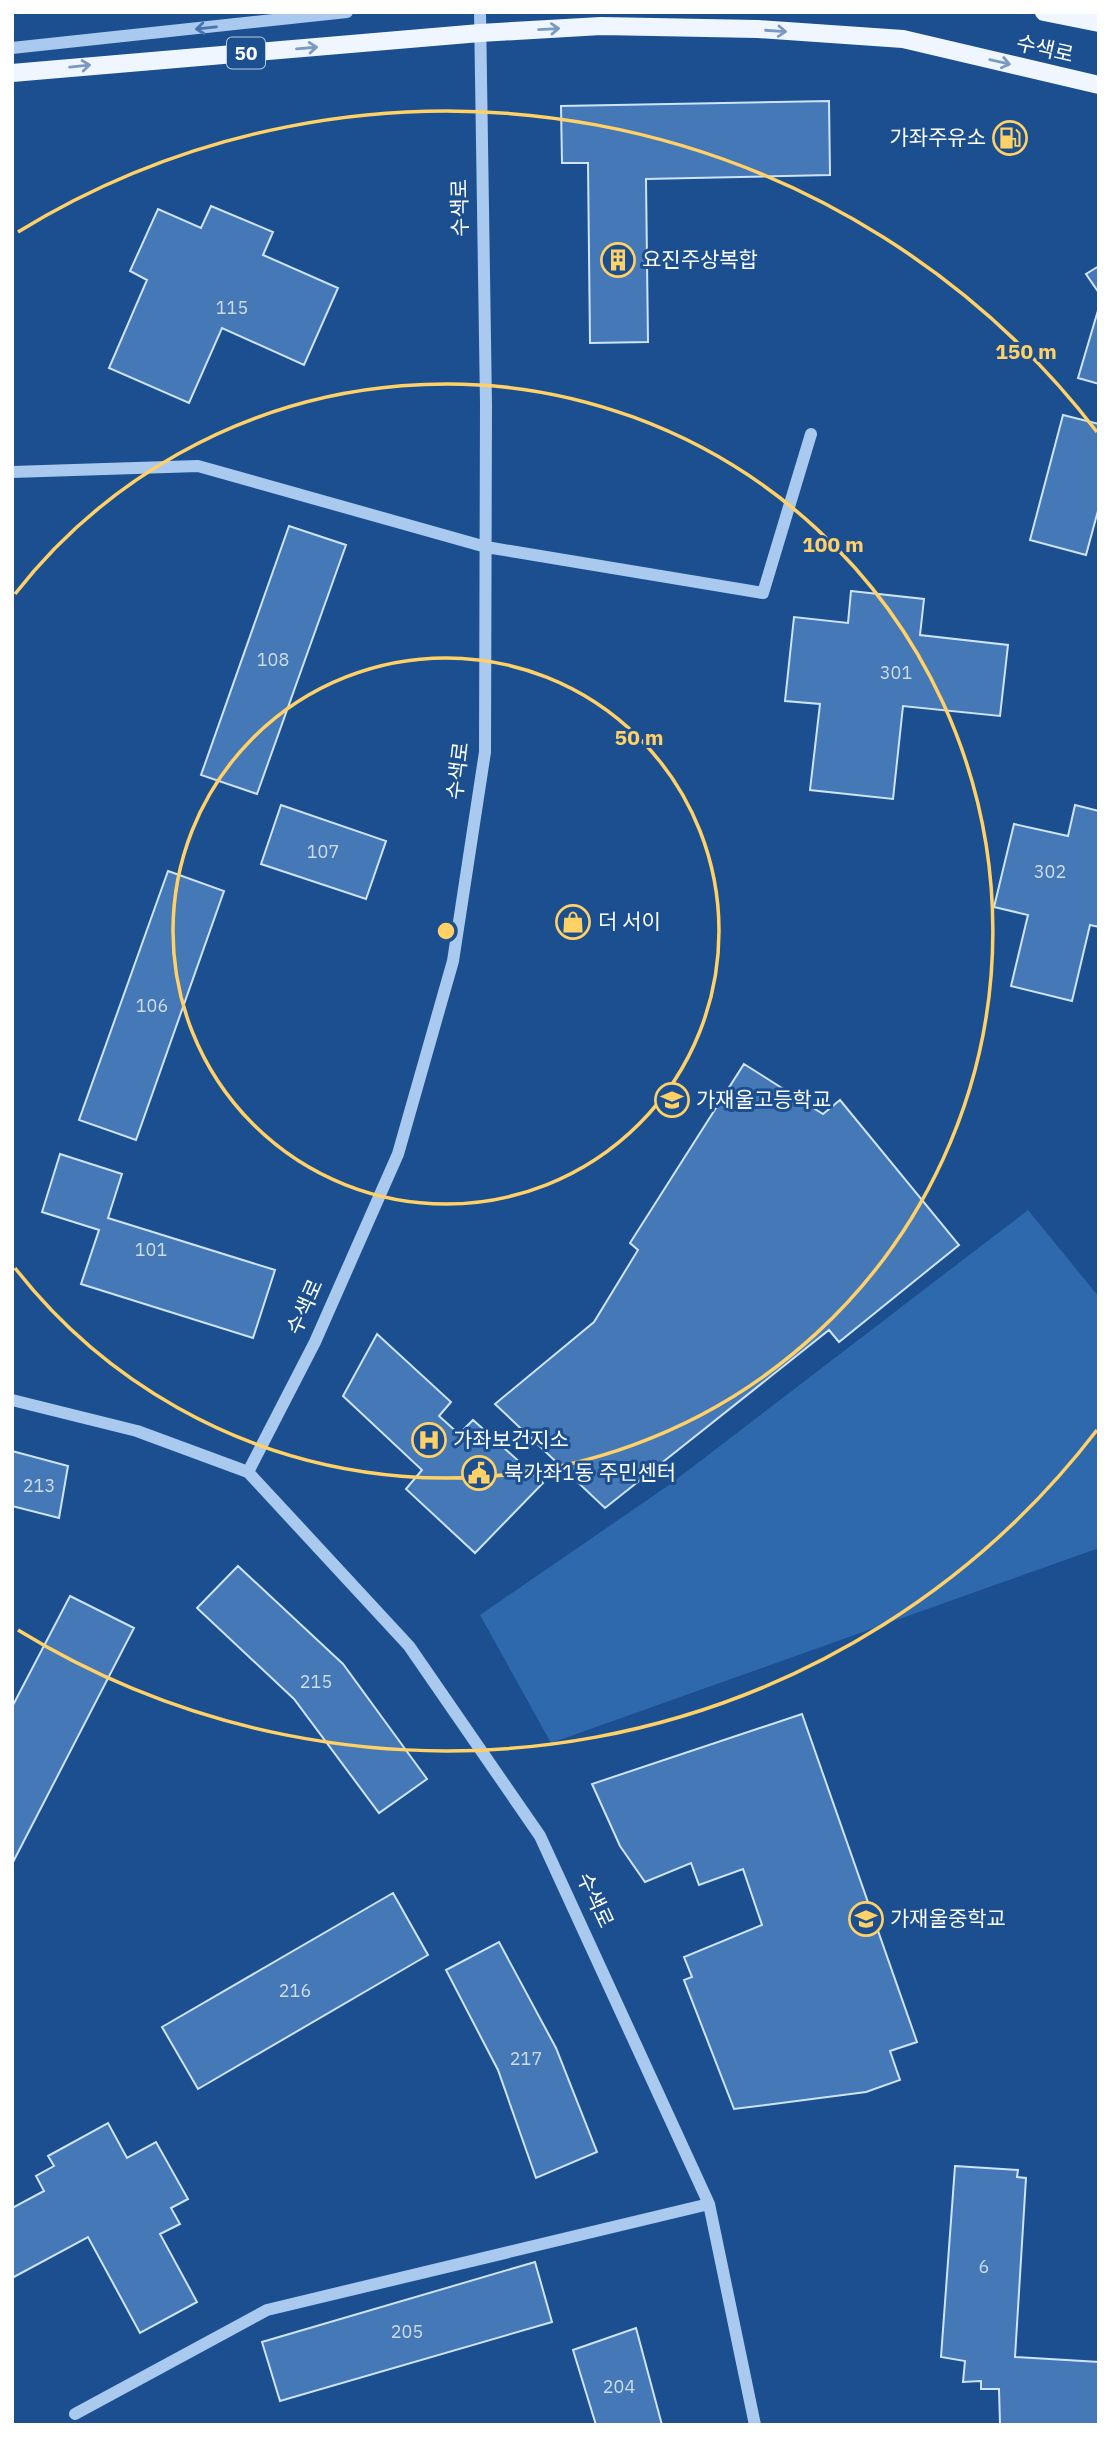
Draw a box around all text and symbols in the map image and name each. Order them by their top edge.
one-way arrow [195,21,218,34]
one-way arrow [537,23,560,36]
one-way arrow [764,24,787,37]
street label: 수색로 [1014,28,1077,68]
road number: 50 [227,38,265,68]
one-way arrow [295,41,318,54]
one-way arrow [989,56,1011,69]
one-way arrow [68,59,91,72]
fuel station icon: 가좌주유소 [991,119,1029,157]
place label: 가좌주유소 [889,123,986,151]
street label: 수색로 [444,179,474,237]
building icon: 요진주상복합 [599,241,637,279]
place label: 요진주상복합 [642,245,758,273]
house number: 115 [216,296,248,319]
text: 150 m [995,337,1057,365]
text: 100 m [802,530,864,558]
house number: 108 [257,648,289,671]
house number: 301 [880,661,912,684]
text: 50 m [615,723,663,751]
street label: 수색로 [440,740,474,801]
house number: 107 [307,840,339,863]
house number: 302 [1034,860,1066,883]
shop icon: 더 서이 [554,903,592,941]
place label: 더 서이 [598,907,661,935]
centre of rings [434,919,458,943]
house number: 106 [136,994,168,1017]
school or university icon: 가재울고등학교 [653,1081,691,1119]
place label: 가재울고등학교 [696,1085,831,1113]
house number: 101 [135,1238,167,1261]
street label: 수색로 [280,1274,329,1339]
hospital icon: 가좌보건지소 [410,1421,448,1459]
place label: 가좌보건지소 [453,1425,569,1453]
public building icon: 북가좌1동 주민센터 [460,1454,498,1492]
place label: 북가좌1동 주민센터 [504,1458,676,1486]
house number: 213 [23,1474,55,1497]
house number: 215 [300,1670,332,1693]
street label: 수색로 [571,1867,621,1932]
school or university icon: 가재울중학교 [847,1900,885,1938]
place label: 가재울중학교 [890,1904,1006,1932]
house number: 216 [279,1979,311,2002]
house number: 217 [510,2047,542,2070]
house number: 6 [979,2255,989,2278]
house number: 205 [391,2320,423,2343]
house number: 204 [603,2375,635,2398]

